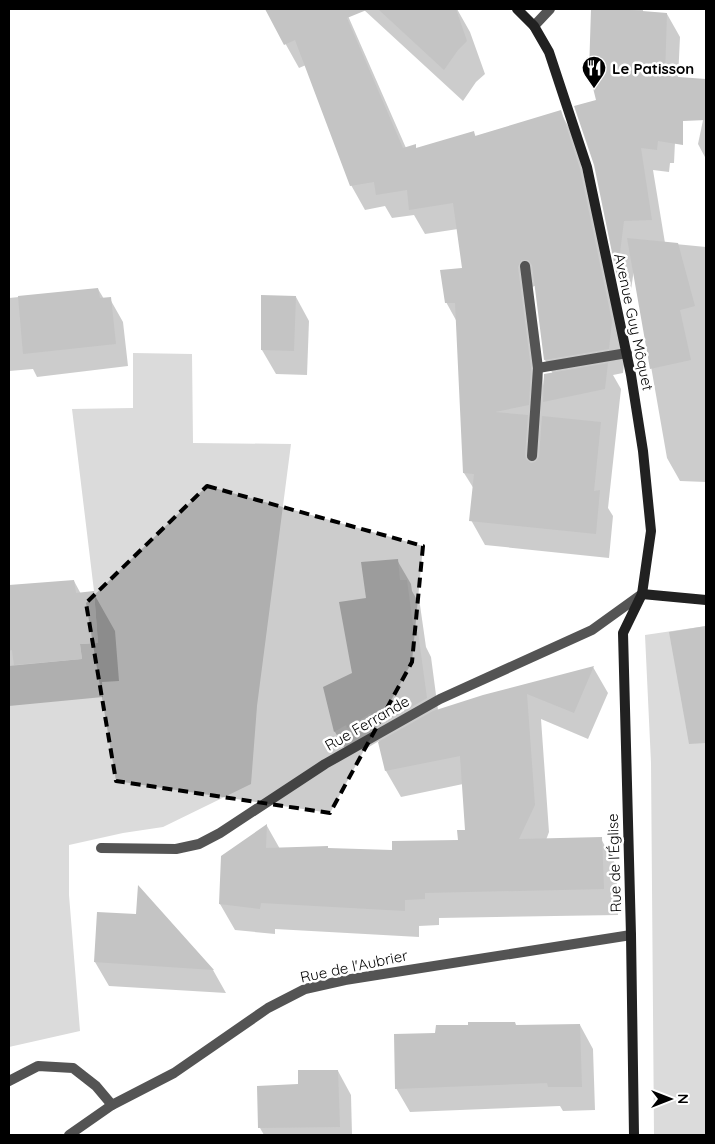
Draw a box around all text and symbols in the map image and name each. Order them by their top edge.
restaurant icon: Le Patisson [581,55,607,89]
place label: Le Patisson [612,59,694,78]
street label: Avenue Guy Môquet [610,252,658,392]
street label: Rue Ferrande [321,691,413,755]
street label: Rue de l'Église [603,813,625,913]
street label: Rue de l'Aubrier [299,945,410,987]
north arrow [645,1074,695,1124]
text: N [674,1094,692,1104]

